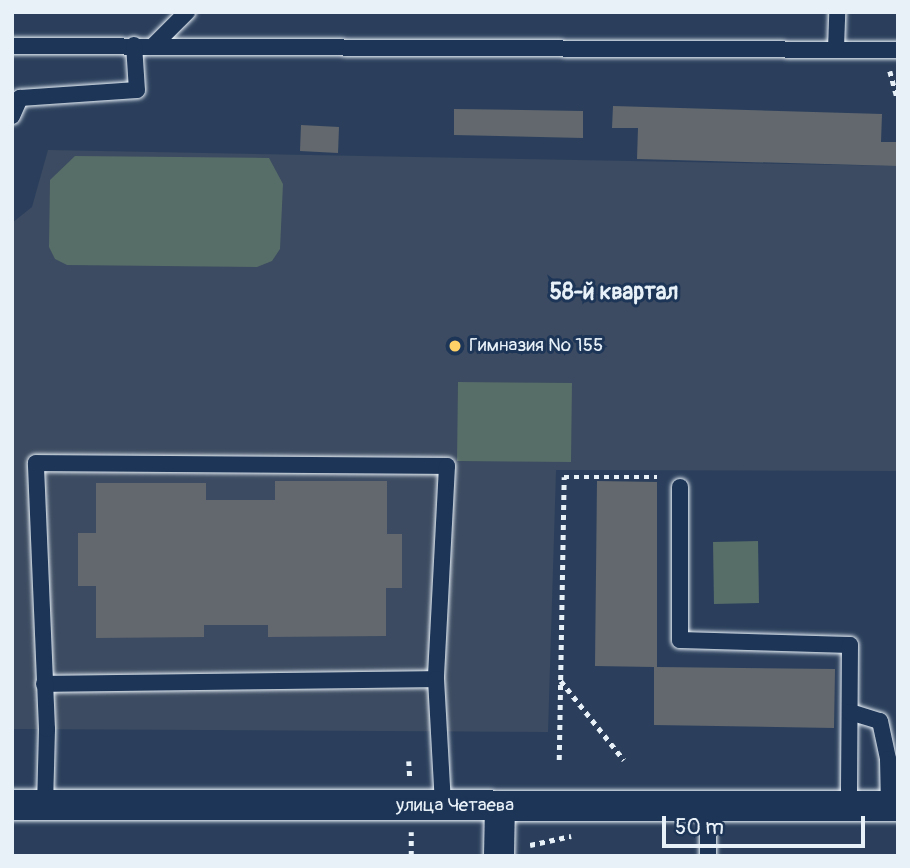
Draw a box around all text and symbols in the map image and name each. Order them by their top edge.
district label: 58-й квартал [550,278,678,306]
place label: Гимназия № 155 [469,335,603,357]
marker: Гимназия № 155 [447,338,463,354]
street label: улица Четаева [396,795,514,817]
scale bar [665,802,868,846]
text: 50 m [675,814,724,841]

